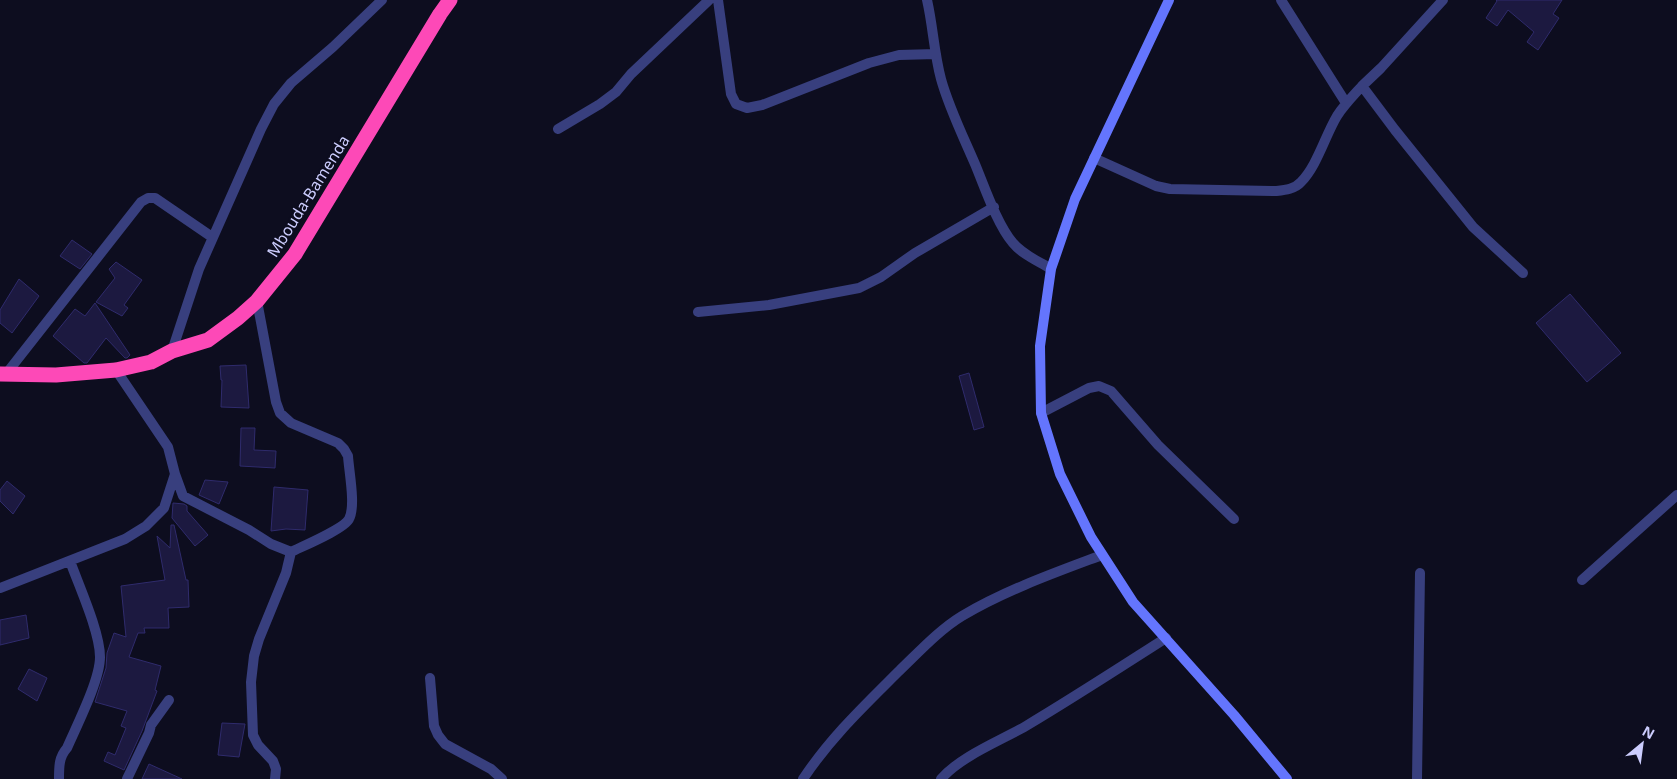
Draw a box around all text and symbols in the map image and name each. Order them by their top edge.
street label: Mbouda-Bamenda [262,131,354,261]
north arrow [1617,719,1667,769]
text: N [1639,721,1658,743]

